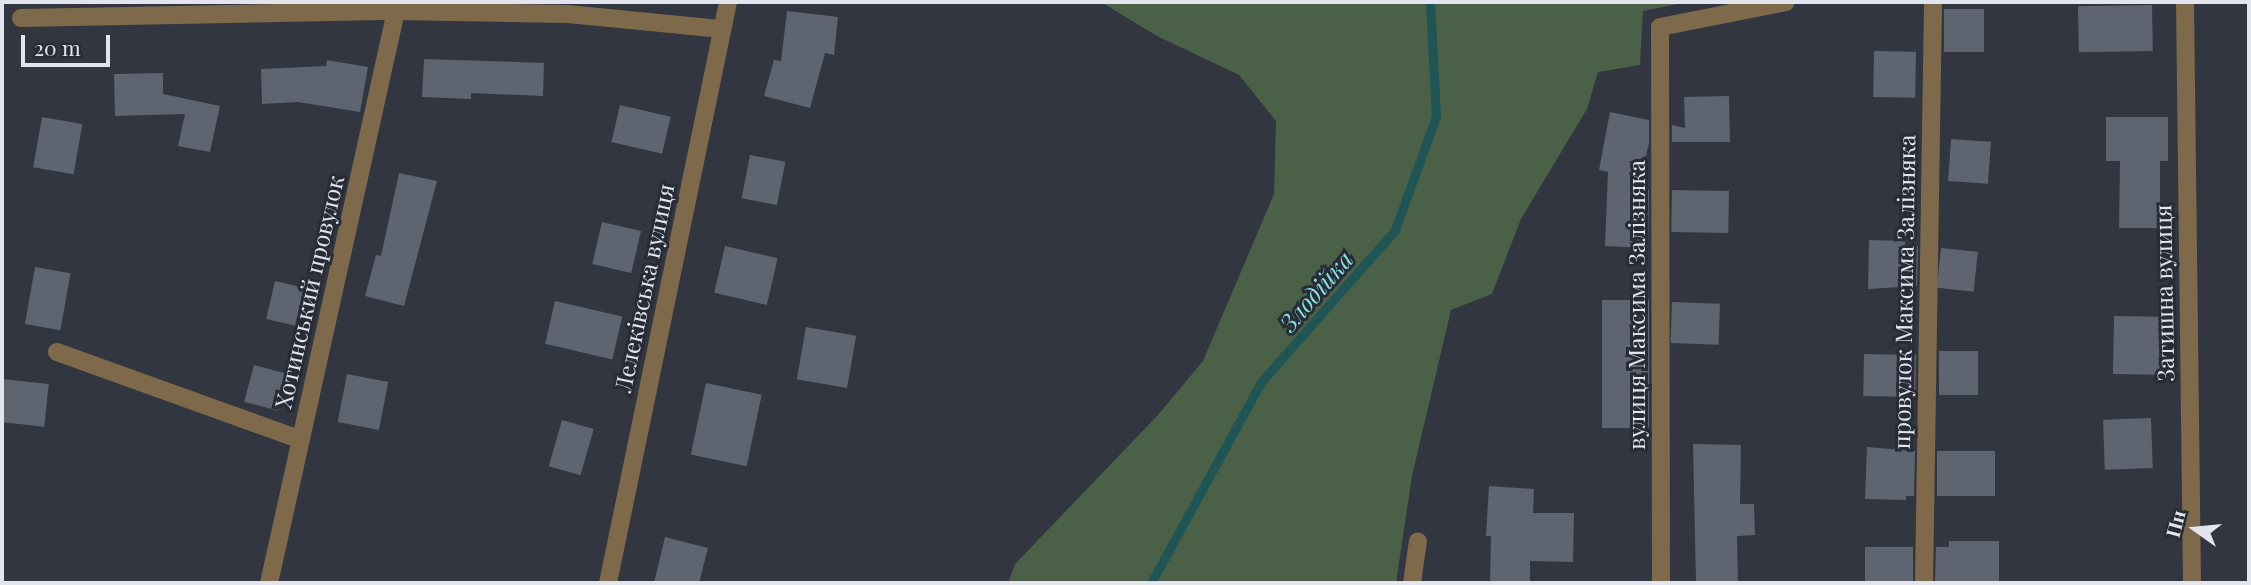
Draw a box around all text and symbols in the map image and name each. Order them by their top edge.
scale bar [24,21,114,65]
text: 20 m [34,33,81,61]
street label: провулок Максима Залізняка [1887,134,1921,450]
street label: вулиця Максима Залізняка [1622,160,1650,450]
street label: Хотинський провулок [269,173,349,411]
street label: Лелеківська вулиця [608,181,680,395]
street label: Затишна вулиця [2149,204,2179,382]
water label: Злодійка [1273,245,1359,337]
north arrow [2160,494,2230,564]
text: Пн [2159,507,2191,540]

